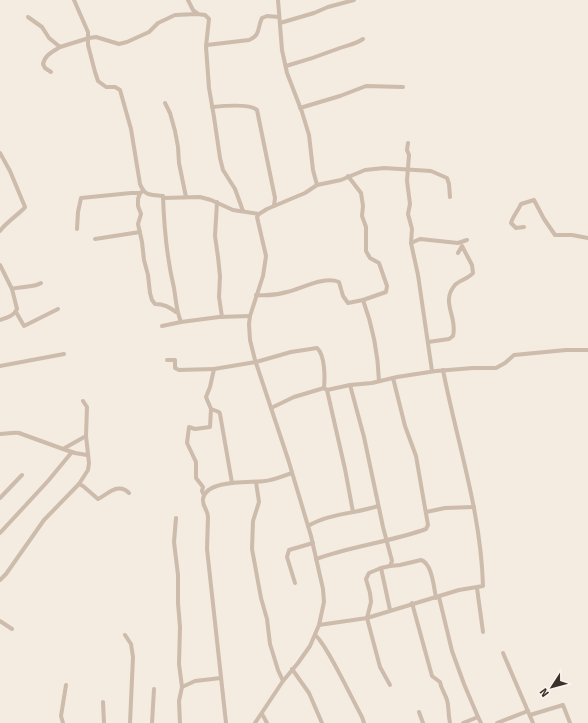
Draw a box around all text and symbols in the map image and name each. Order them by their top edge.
north arrow [532,667,572,707]
text: N [537,686,552,700]

